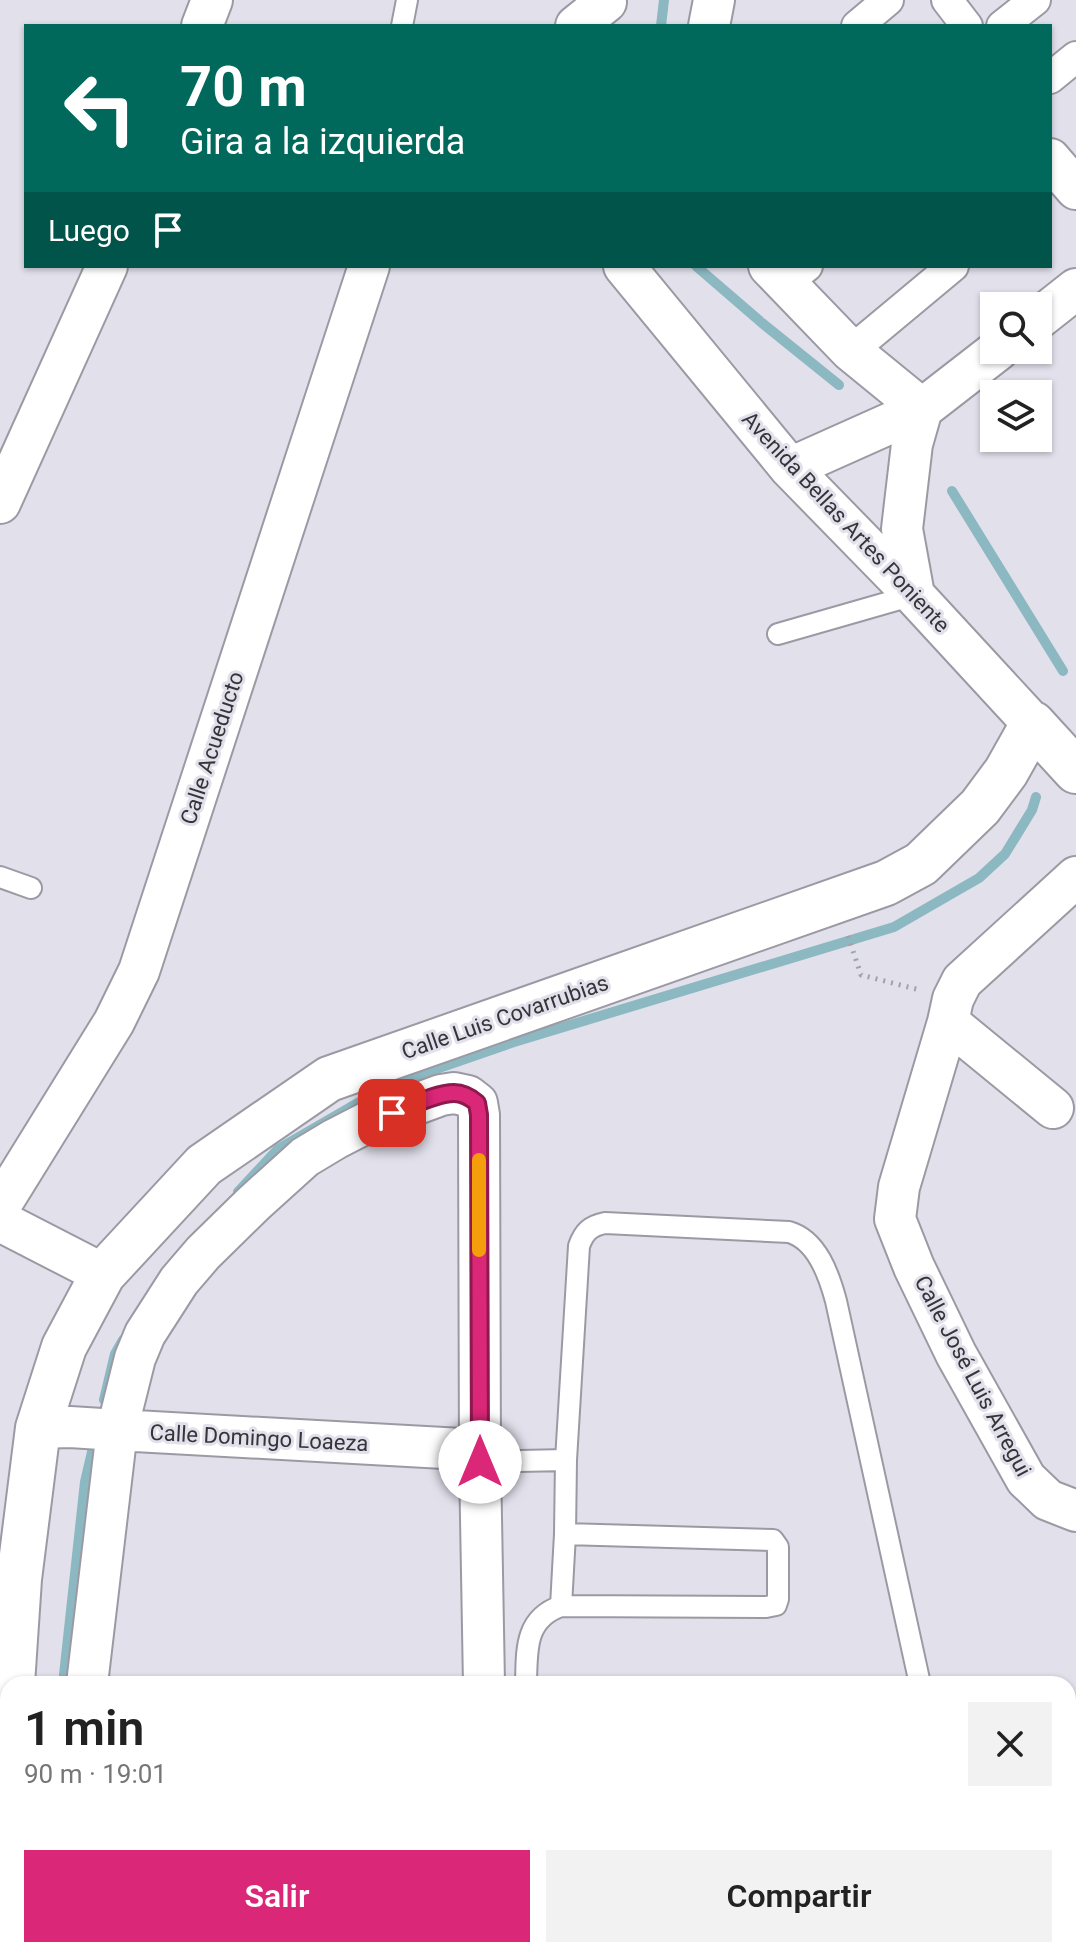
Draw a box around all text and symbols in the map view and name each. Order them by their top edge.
text: 70 m [180,54,307,120]
icon: left [48,56,152,160]
text: Gira a la izquierda [180,121,465,163]
icon: arrive [146,208,190,252]
text: Luego [48,213,130,248]
map controls [980,292,1052,452]
button: search [980,292,1052,364]
button: layers [980,380,1052,452]
street label: Avenida Bellas Artes Poniente [737,406,955,638]
street label: Calle Acueducto [175,668,249,828]
street label: Calle Luis Covarrubias [398,970,612,1064]
pin [358,1079,426,1147]
icon: arrive [370,1091,414,1135]
street label: Calle José Luis Arregui [909,1271,1037,1481]
street label: Calle Domingo Loaeza [149,1420,369,1456]
position arrow [438,1420,522,1504]
text: 1 min [24,1700,144,1757]
button: close [968,1702,1052,1786]
text: 90 m · 19:01 [24,1759,167,1789]
button: Salir [24,1850,530,1942]
button: Compartir [546,1850,1052,1942]

